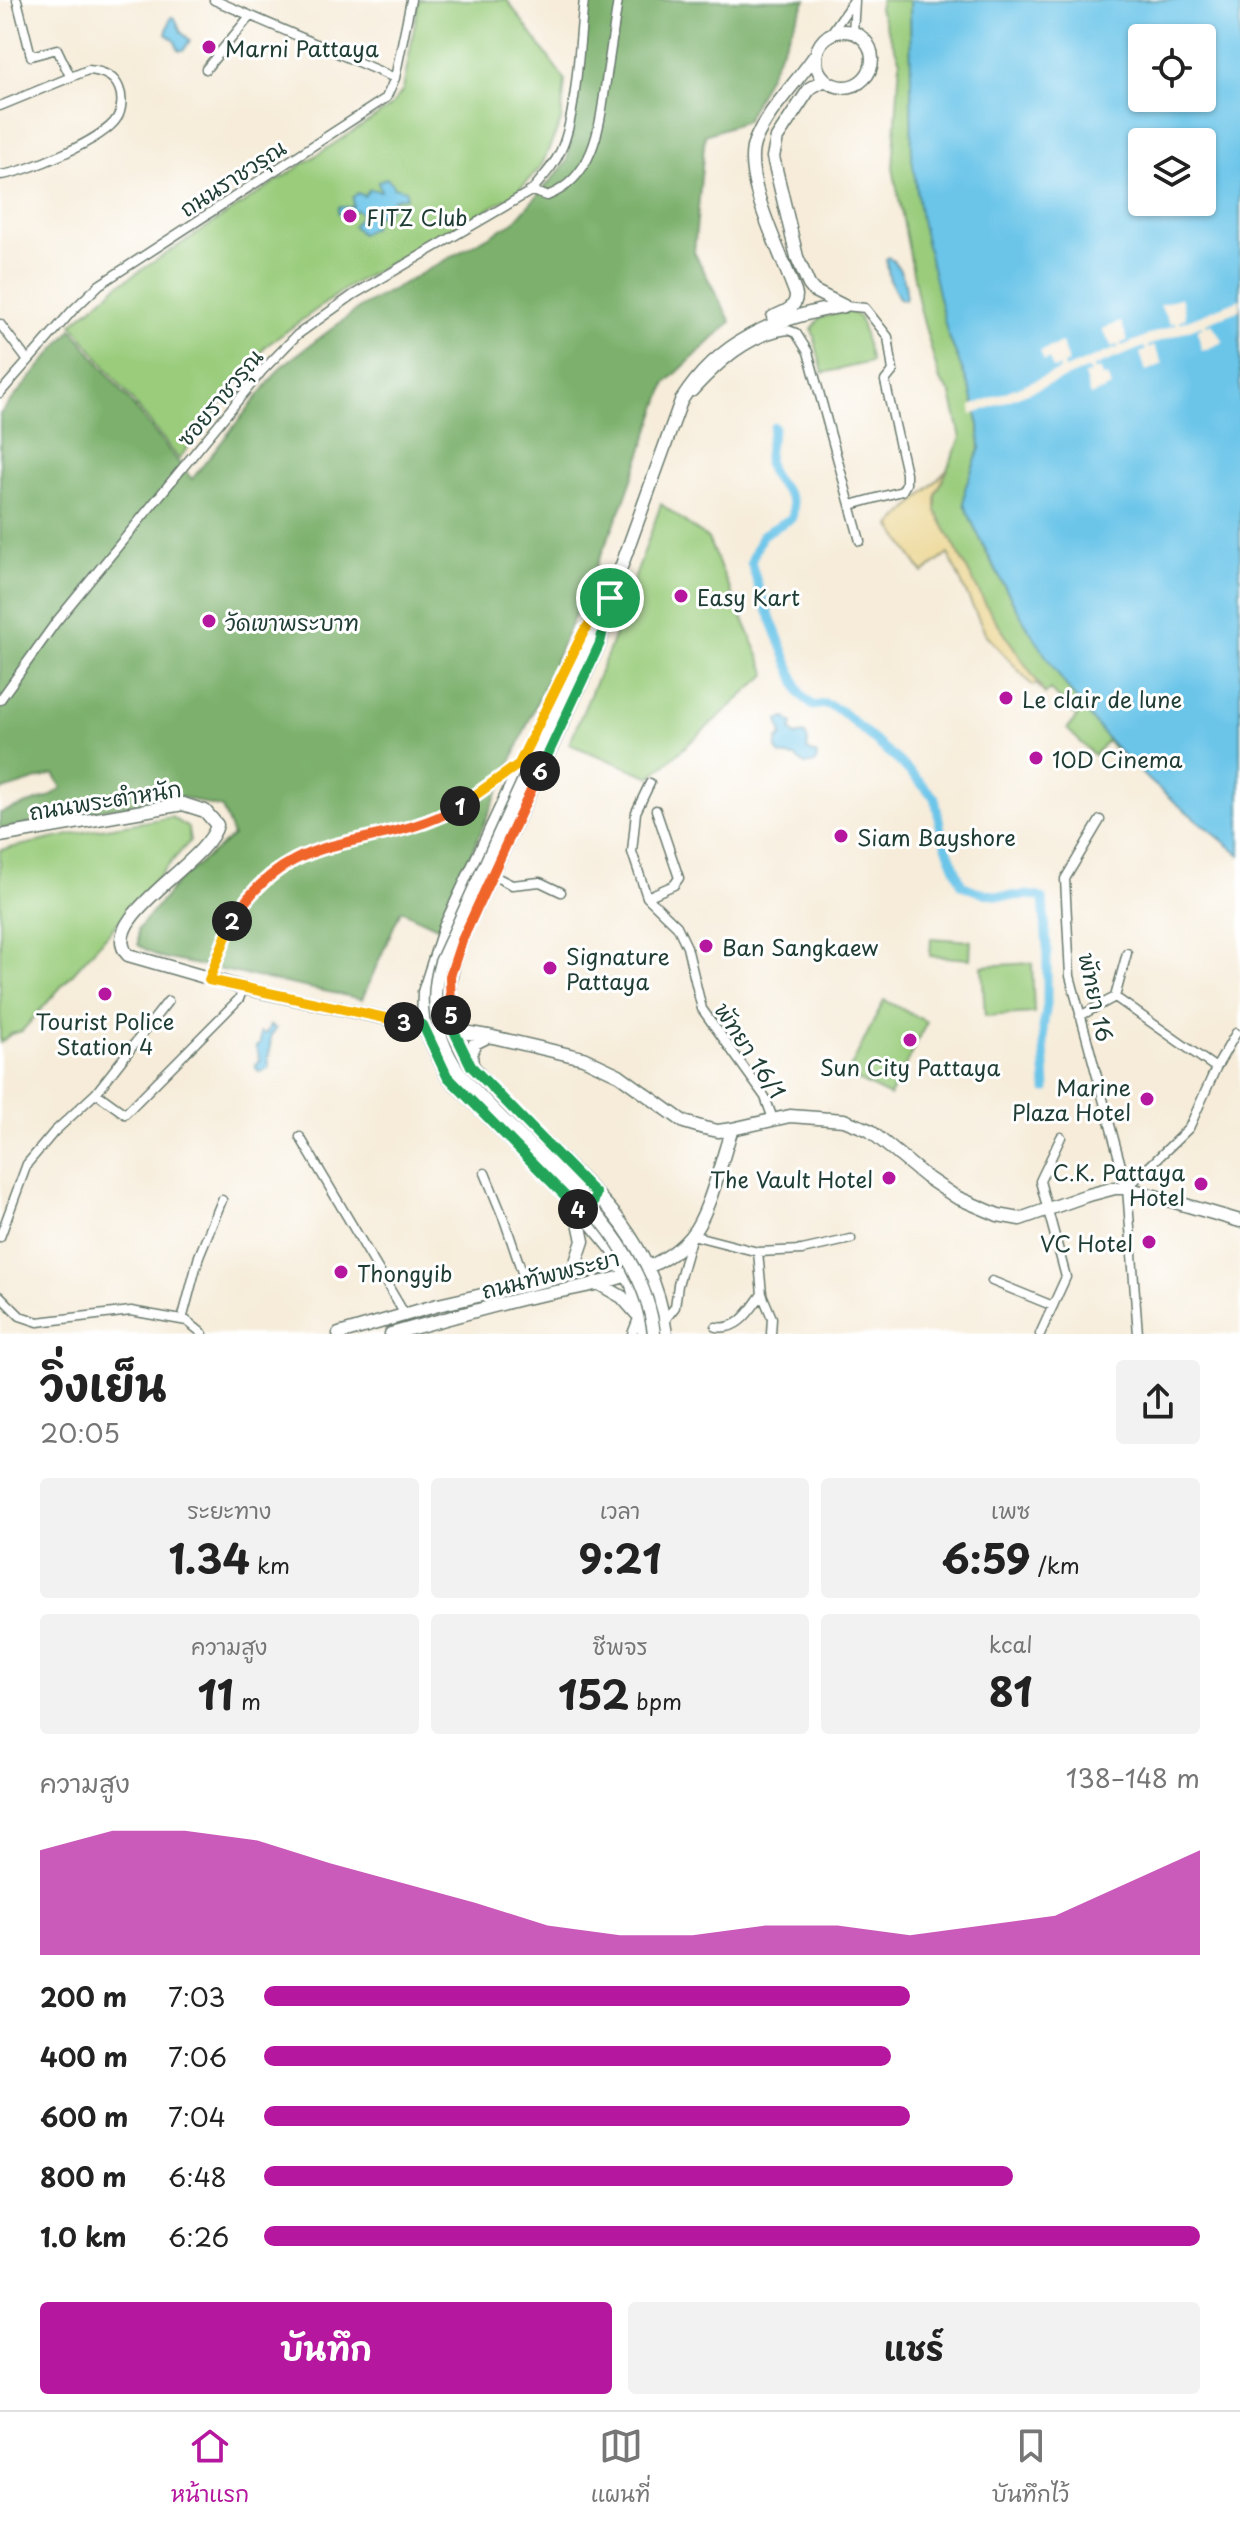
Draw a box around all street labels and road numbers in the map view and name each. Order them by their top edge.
street label: ถนนราชวรุณ [172,130,293,225]
street label: ซอยราชวรุณ [168,341,271,454]
street label: ถนนพระตำหนัก [26,771,184,827]
street label: พัทยา 16 [1071,949,1123,1045]
street label: พัทยา 16/1 [707,995,795,1105]
street label: ถนนทัพพระยา [478,1240,622,1306]

